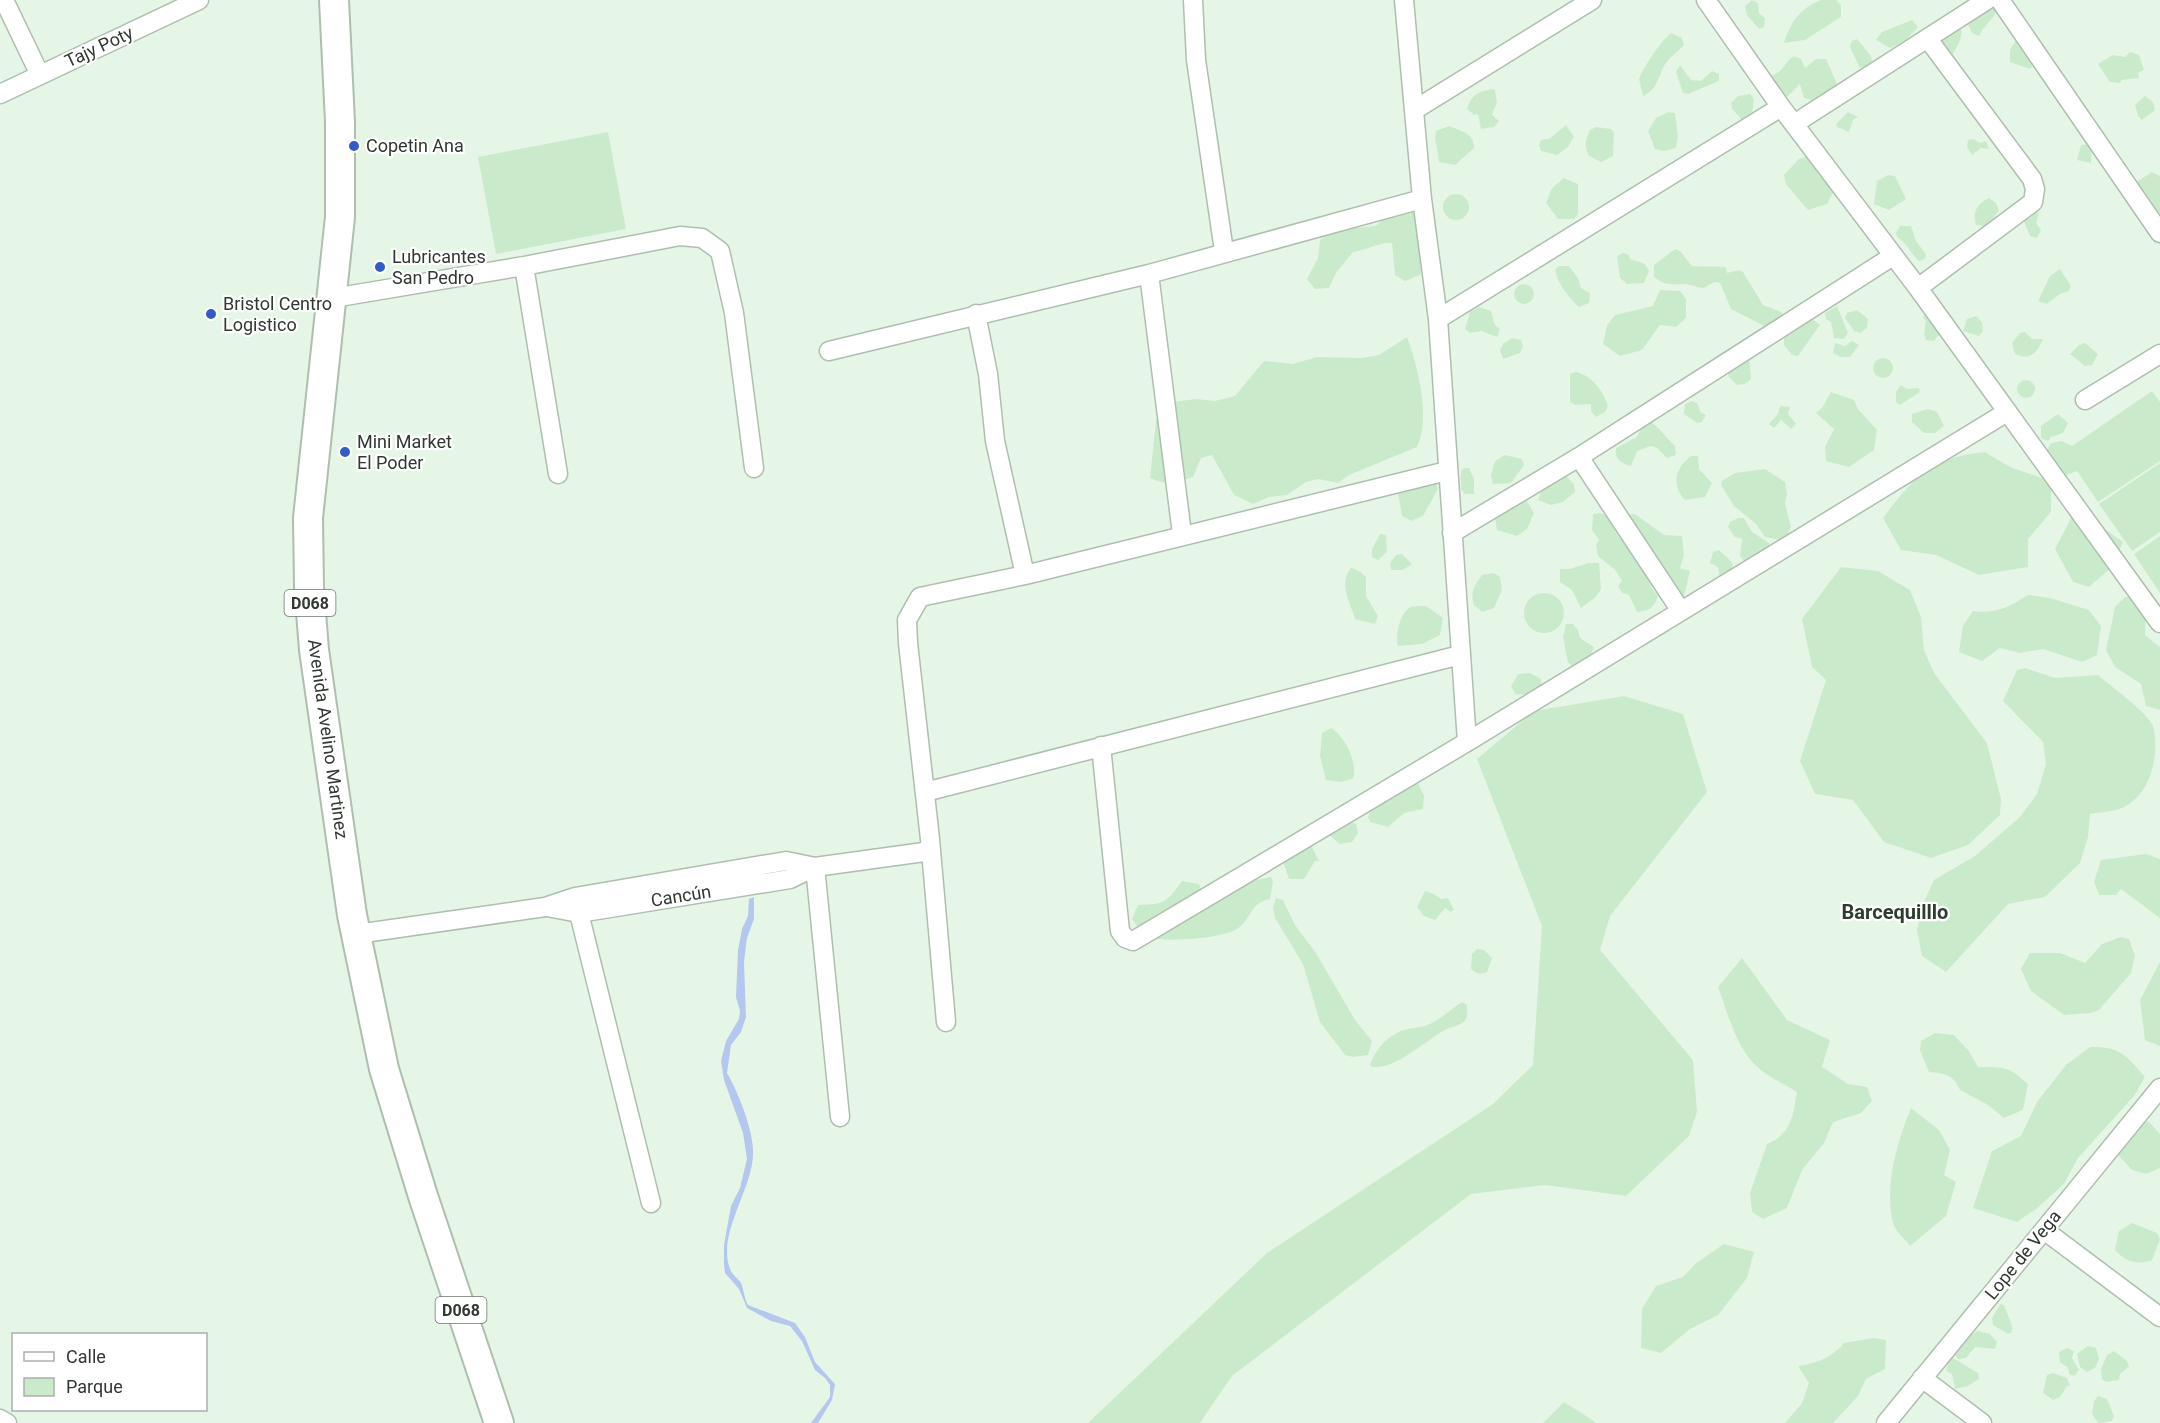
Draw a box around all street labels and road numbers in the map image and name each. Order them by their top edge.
street label: Tajy Poty [61,21,137,71]
road number: D068 [284,590,336,616]
street label: Avenida Avelino Martinez [304,638,353,840]
street label: Cancún [649,880,713,911]
street label: Lope de Vega [1980,1206,2065,1304]
road number: D068 [436,1297,486,1323]

